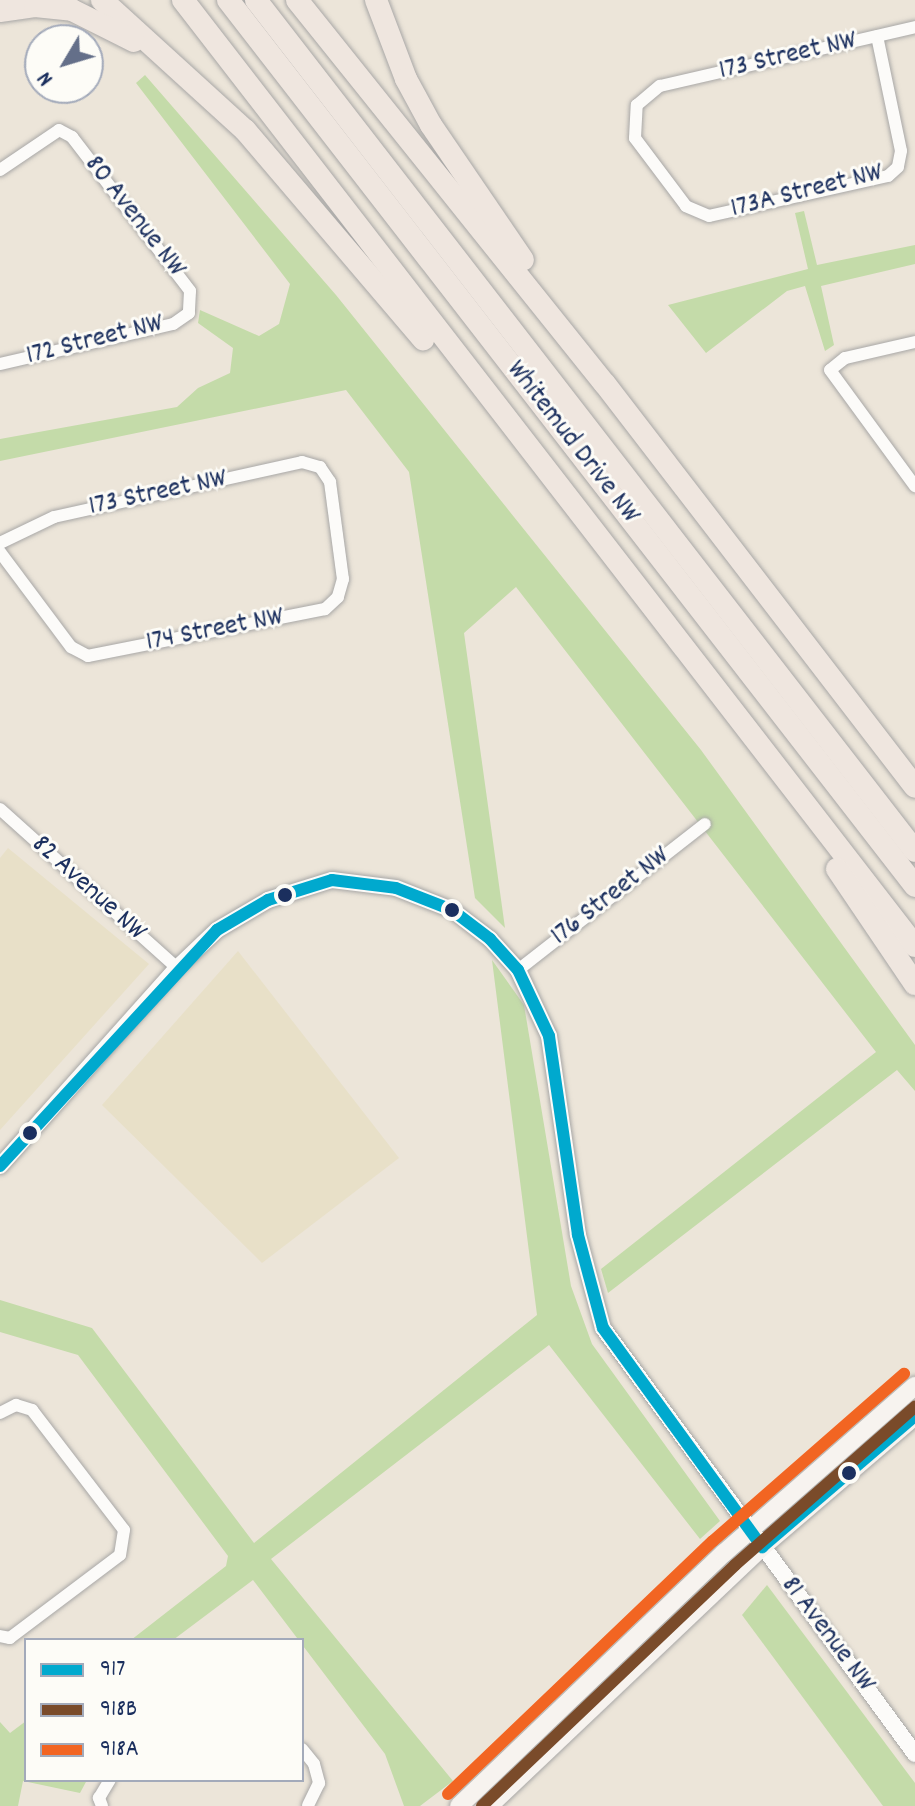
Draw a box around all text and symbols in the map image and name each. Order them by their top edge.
north arrow [24,24,104,104]
street label: 173 Street NW [716,25,860,89]
text: N [31,64,62,92]
street label: 80 Avenue NW [76,149,192,285]
street label: 173A Street NW [728,157,886,227]
street label: 172 Street NW [23,308,167,374]
street label: Whitemud Drive NW [498,355,646,531]
street label: 173 Street NW [86,463,230,525]
street label: 174 Street NW [143,601,287,661]
street label: 82 Avenue NW [24,829,152,949]
street label: 176 Street NW [545,840,677,954]
unlabelled marker [277,887,293,903]
unlabelled marker [444,902,460,918]
unlabelled marker [22,1125,38,1141]
unlabelled marker [841,1465,857,1481]
street label: 81 Avenue NW [772,1570,882,1700]
legend [24,1638,304,1782]
text: 917 [100,1653,125,1687]
text: 918B [100,1693,137,1727]
text: 918A [100,1733,139,1767]

